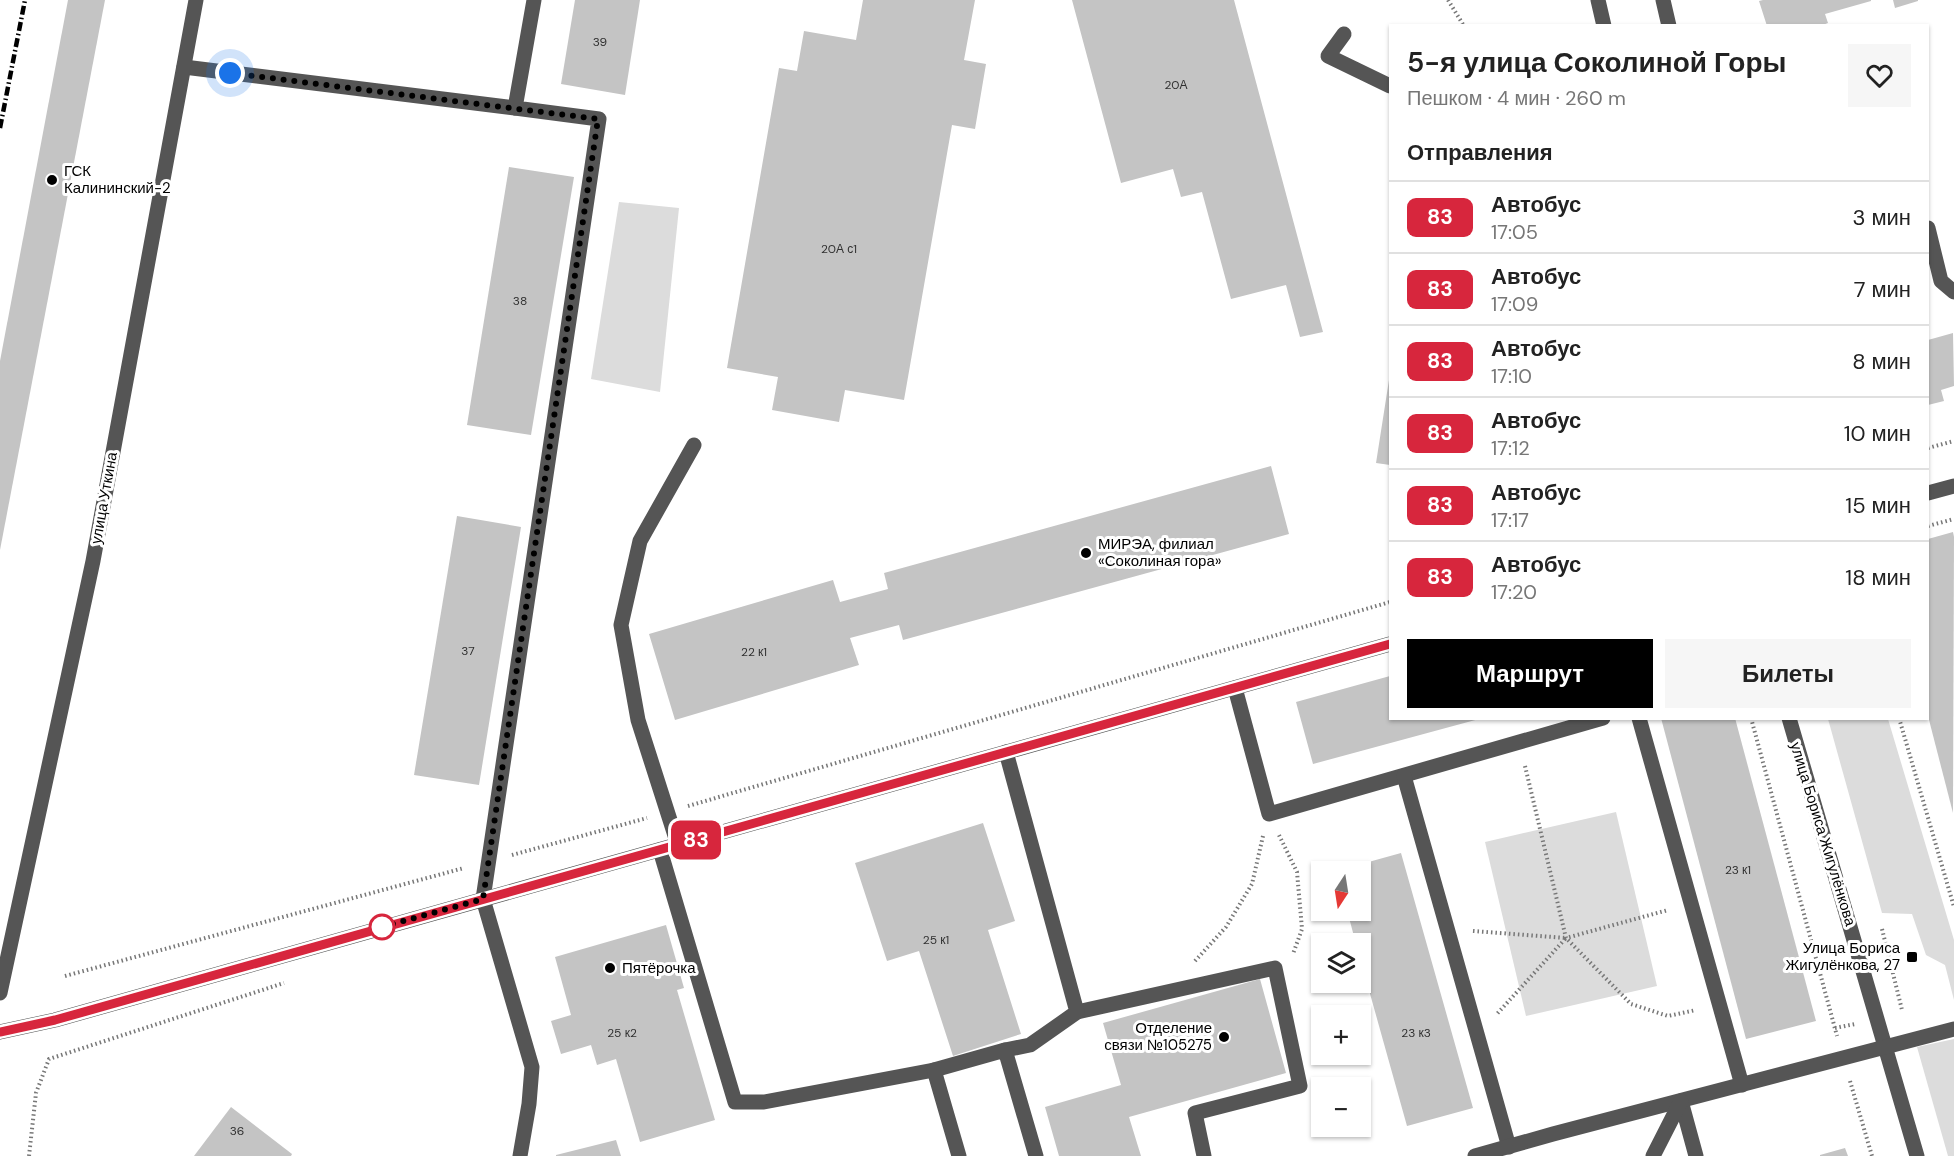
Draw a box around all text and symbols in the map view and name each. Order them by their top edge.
house number: 39 [593,34,607,50]
text: 5-я улица Соколиной Горы [1407,44,1787,81]
button: heart [1848,44,1911,107]
your location [215,58,245,88]
house number: 20А [1164,77,1188,93]
text: Пешком · 4 мин · 260 m [1407,85,1626,111]
text: Отправления [1407,138,1553,167]
place label: ГСК Калининский-2 [64,161,171,198]
marker: ГСК Калининский-2 [45,173,59,187]
text: Автобус [1491,190,1581,219]
text: 83 [1427,203,1453,231]
text: 3 мин [1853,203,1911,232]
text: 17:05 [1491,219,1538,245]
house number: 20А с1 [821,241,857,257]
text: Автобус [1491,262,1581,291]
text: 83 [1427,275,1453,303]
text: 7 мин [1854,275,1911,304]
text: 17:09 [1491,291,1538,317]
house number: 38 [513,293,527,309]
text: Автобус [1491,334,1581,363]
text: 83 [1427,347,1453,375]
text: 8 мин [1852,347,1911,376]
text: 17:10 [1491,363,1532,389]
text: Автобус [1491,406,1581,435]
text: 83 [1427,419,1453,447]
text: 10 мин [1844,419,1911,448]
text: 17:12 [1491,435,1530,461]
street label: улица Уткина [86,450,122,546]
text: Автобус [1491,478,1581,507]
text: 83 [1427,491,1453,519]
text: 15 мин [1845,491,1911,520]
text: 17:17 [1491,507,1529,533]
place label: МИРЭА, филиал «Соколиная гора» [1098,534,1222,571]
marker: МИРЭА, филиал «Соколиная гора» [1079,546,1093,560]
text: Автобус [1491,550,1581,579]
text: 83 [1427,563,1453,591]
text: 18 мин [1845,563,1911,592]
text: 17:20 [1491,579,1537,605]
button: Маршрут [1407,639,1653,708]
button: Билеты [1665,639,1911,708]
house number: 37 [461,643,475,659]
house number: 22 к1 [741,644,767,660]
street label: улица Бориса Жигулёнкова [1785,740,1861,929]
line badge: 83 [669,820,723,860]
text: 83 [683,826,709,854]
north arrow [1311,861,1371,921]
map controls [1311,861,1371,1137]
house number: 23 к1 [1725,862,1751,878]
unlabelled marker [369,914,395,940]
house number: 25 к1 [923,932,949,948]
button: layers [1311,933,1371,993]
place label: Улица Бориса Жигулёнкова, 27 [1785,938,1901,975]
marker: Улица Бориса Жигулёнкова, 27 [1905,950,1919,964]
place label: Пятёрочка [622,958,696,978]
marker: Пятёрочка [603,961,617,975]
button: + [1311,1005,1371,1065]
place label: Отделение связи №105275 [1104,1018,1212,1055]
house number: 25 к2 [607,1025,637,1041]
house number: 23 к3 [1401,1025,1431,1041]
marker: Отделение связи №105275 [1217,1030,1231,1044]
button: − [1311,1077,1371,1137]
house number: 36 [230,1123,244,1139]

